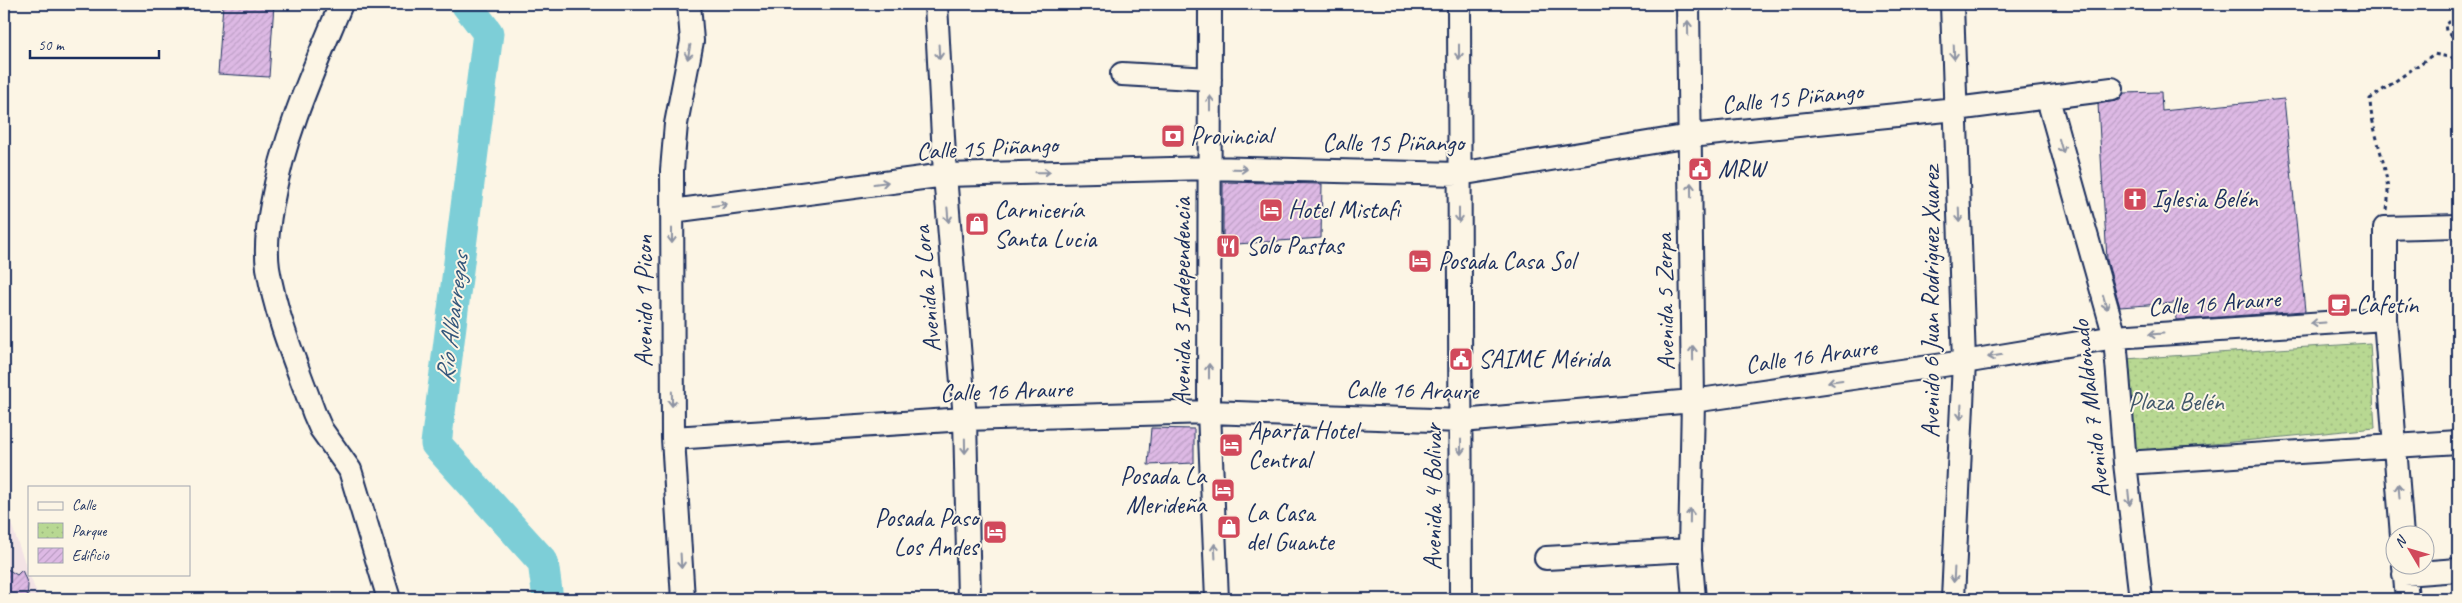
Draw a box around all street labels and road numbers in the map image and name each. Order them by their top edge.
street label: Calle 15 Piñango [1720,74,1867,121]
street label: Calle 15 Piñango [1322,127,1467,159]
street label: Calle 15 Piñango [915,128,1062,168]
street label: Avenido 6 Juan Rodriguez Xuarez [1915,163,1947,438]
street label: Avenida 3 Independencia [1166,196,1198,406]
street label: Avenida 2 Lora [905,223,948,353]
street label: Avenida 5 Zerpa [1648,231,1682,371]
street label: Avenido 1 Picon [628,234,660,367]
street label: Calle 16 Araure [2147,282,2283,324]
street label: Avenido 7 Maldonado [2064,317,2118,500]
street label: Calle 16 Araure [1743,331,1881,381]
street label: Calle 16 Araure [939,373,1075,409]
street label: Calle 16 Araure [1346,373,1480,407]
street label: Avenida 4 Bolivar [1417,422,1449,570]

